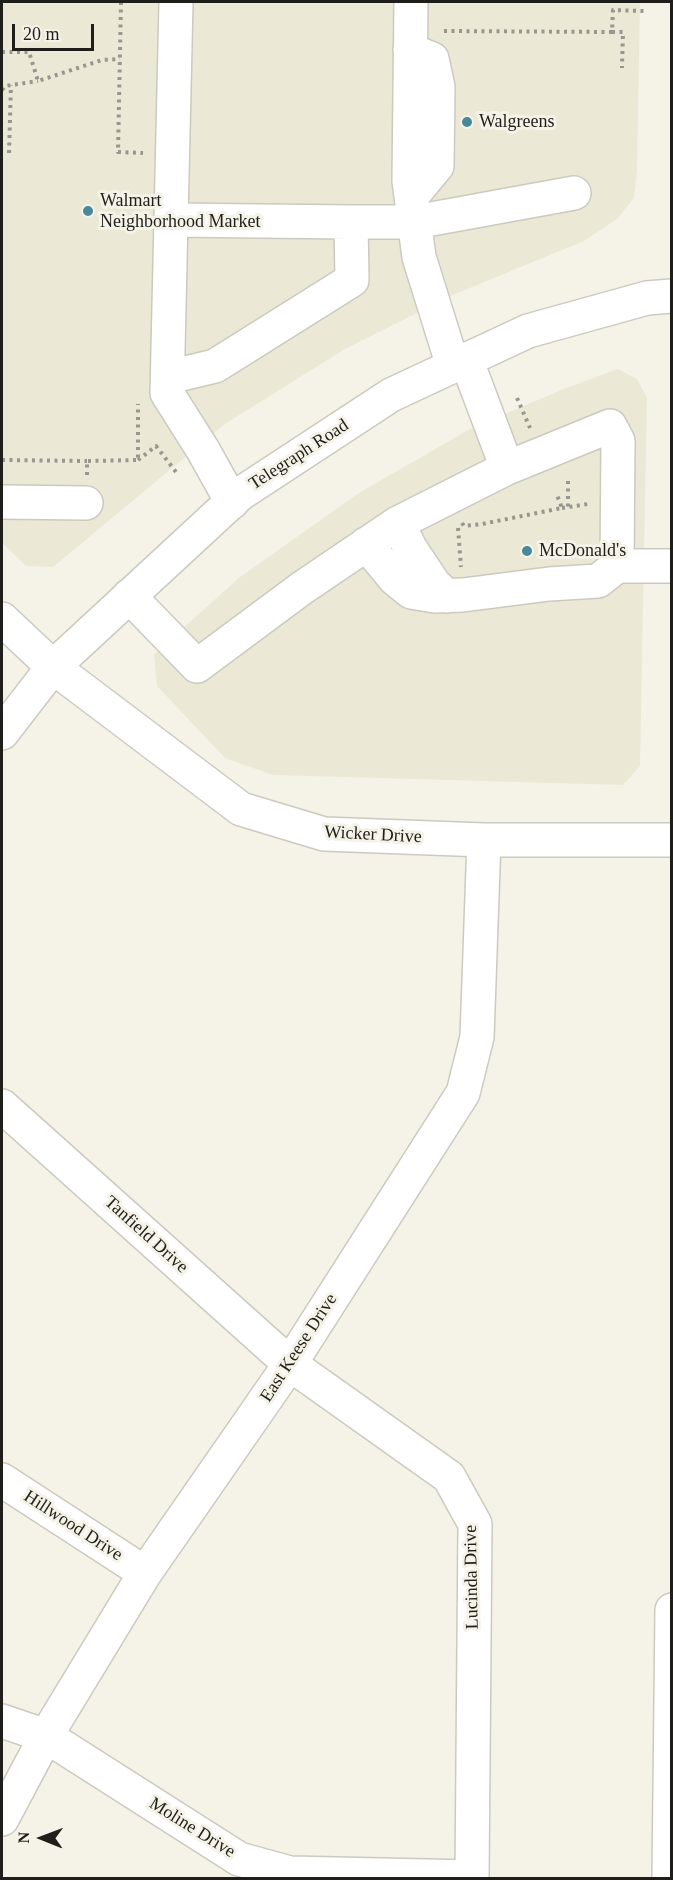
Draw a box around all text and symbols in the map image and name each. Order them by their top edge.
scale bar [15,12,98,50]
text: 20 m [23,24,60,44]
place label: Walgreens [479,111,555,133]
marker: Walgreens [460,115,474,129]
place label: Walmart Neighborhood Market [100,190,260,232]
marker: Walmart Neighborhood Market [81,204,95,218]
street label: Telegraph Road [245,415,353,495]
place label: McDonald's [539,540,626,562]
marker: McDonald's [520,544,534,558]
street label: Wicker Drive [324,822,422,848]
street label: Tanfield Drive [100,1192,192,1278]
street label: East Keese Drive [256,1290,342,1406]
street label: Hillwood Drive [20,1486,126,1566]
street label: Lucinda Drive [460,1525,484,1629]
street label: Moline Drive [145,1793,239,1863]
north arrow [12,1808,72,1868]
text: N [15,1832,32,1844]

